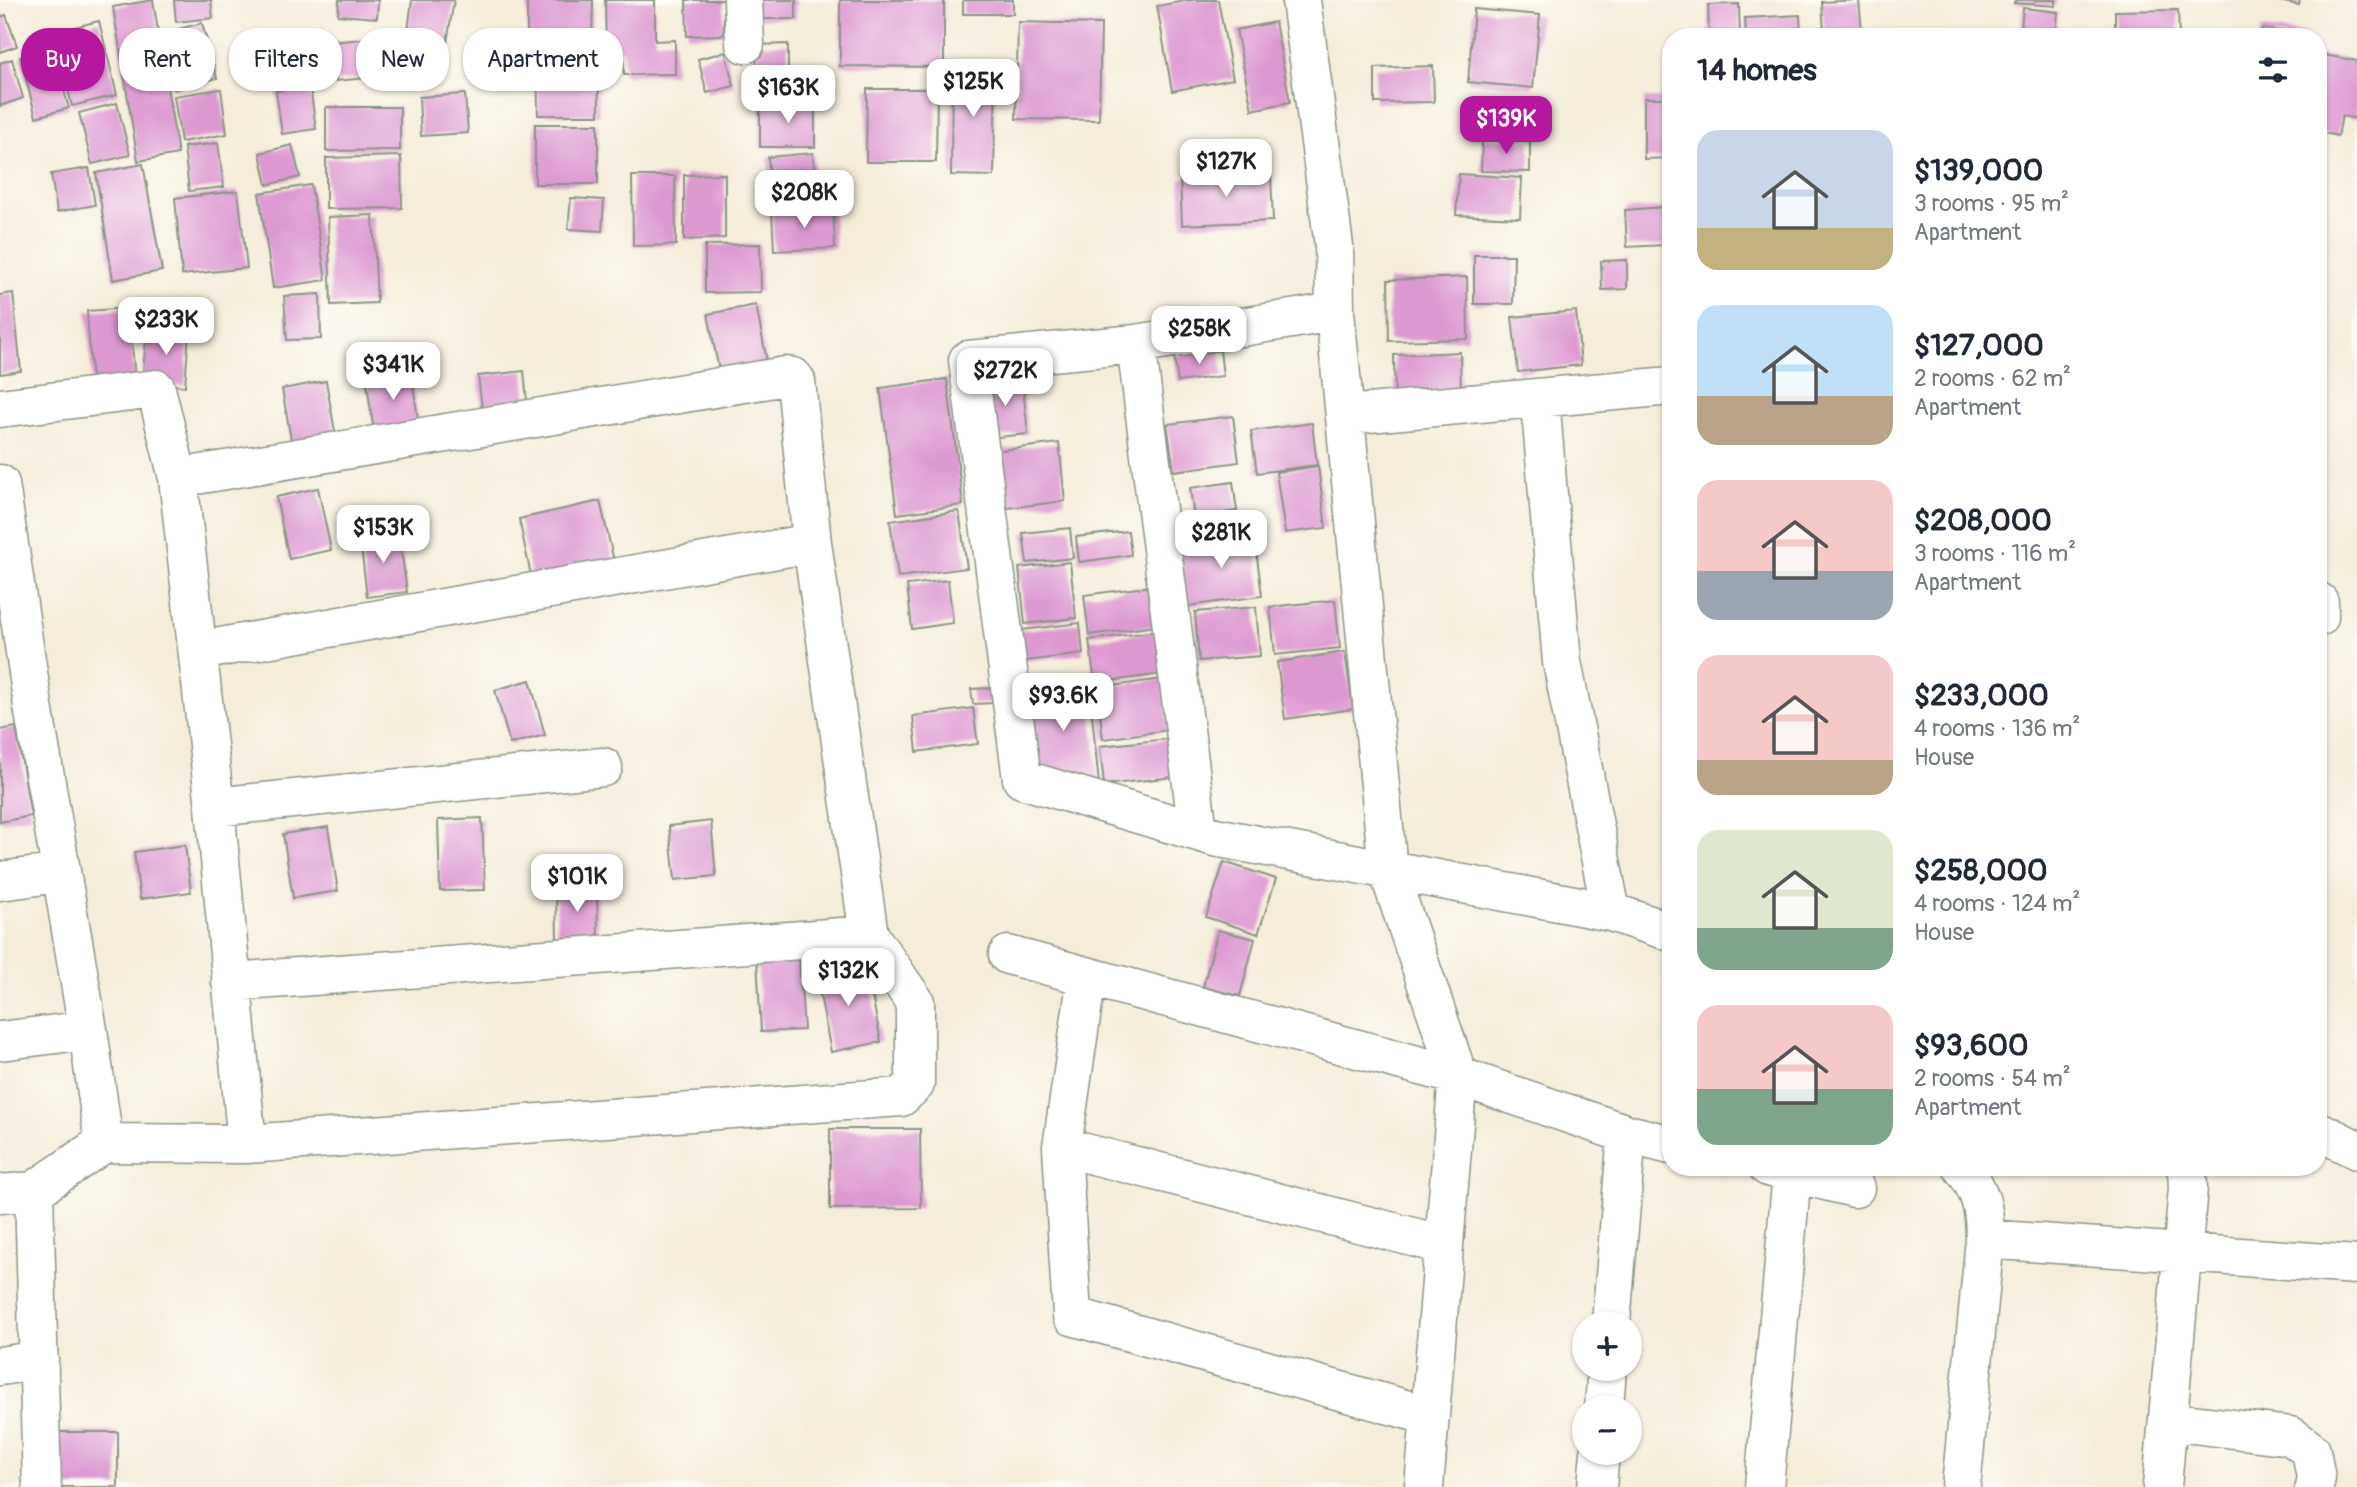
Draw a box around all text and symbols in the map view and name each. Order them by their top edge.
chip: Buy [21,28,105,91]
chip: Rent [119,28,215,91]
chip: Filters [229,28,342,91]
chip: New [356,28,449,91]
chip: Apartment [463,28,623,91]
icon: filters [2254,51,2292,89]
text: 14 homes [1697,52,1817,89]
pin: $125K [924,60,1022,119]
pin: $163K [739,66,837,125]
text: $125K [943,67,1003,96]
text: $163K [757,73,819,102]
pin: $139K [1457,96,1555,156]
text: $139K [1476,104,1536,133]
pin: $127K [1177,140,1275,199]
text: $127K [1196,147,1256,176]
text: $139,000 [1914,152,2043,189]
icon: home [1753,158,1837,242]
pin: $208K [755,170,853,230]
text: $208K [771,178,837,207]
text: 3 rooms · 95 m² [1914,189,2069,218]
text: Apartment [1914,218,2021,247]
pin: $233K [117,298,215,357]
text: $233K [134,305,198,334]
pin: $258K [1150,306,1248,366]
text: $258K [1167,314,1231,343]
text: $127,000 [1914,327,2044,364]
icon: home [1753,333,1837,417]
pin: $341K [344,342,442,402]
pin: $272K [956,348,1054,408]
text: $341K [362,350,424,379]
text: $272K [973,356,1037,385]
text: 2 rooms · 62 m² [1914,364,2071,393]
text: Apartment [1914,393,2021,422]
text: $208,000 [1914,502,2052,539]
pin: $153K [334,505,432,565]
icon: home [1753,508,1837,592]
pin: $281K [1172,510,1270,570]
text: $153K [353,513,413,542]
text: $281K [1191,518,1251,547]
text: 3 rooms · 116 m² [1914,539,2076,568]
text: Apartment [1914,568,2021,597]
pin: $93.6K [1006,674,1120,733]
text: $233,000 [1914,677,2049,714]
text: $93.6K [1028,681,1098,710]
icon: home [1753,683,1837,767]
text: 4 rooms · 136 m² [1914,714,2080,743]
text: House [1914,743,1974,772]
text: $258,000 [1914,852,2048,889]
pin: $101K [528,855,626,914]
icon: home [1753,858,1837,942]
text: $101K [547,862,607,891]
text: 4 rooms · 124 m² [1914,889,2080,918]
text: House [1914,918,1974,947]
pin: $132K [799,948,897,1008]
text: $132K [817,956,879,985]
text: $93,600 [1914,1027,2029,1064]
icon: home [1753,1033,1837,1117]
text: 2 rooms · 54 m² [1914,1064,2071,1093]
text: Apartment [1914,1093,2021,1122]
map controls [1572,1311,1642,1465]
button: + [1572,1311,1642,1381]
button: − [1572,1395,1642,1465]

